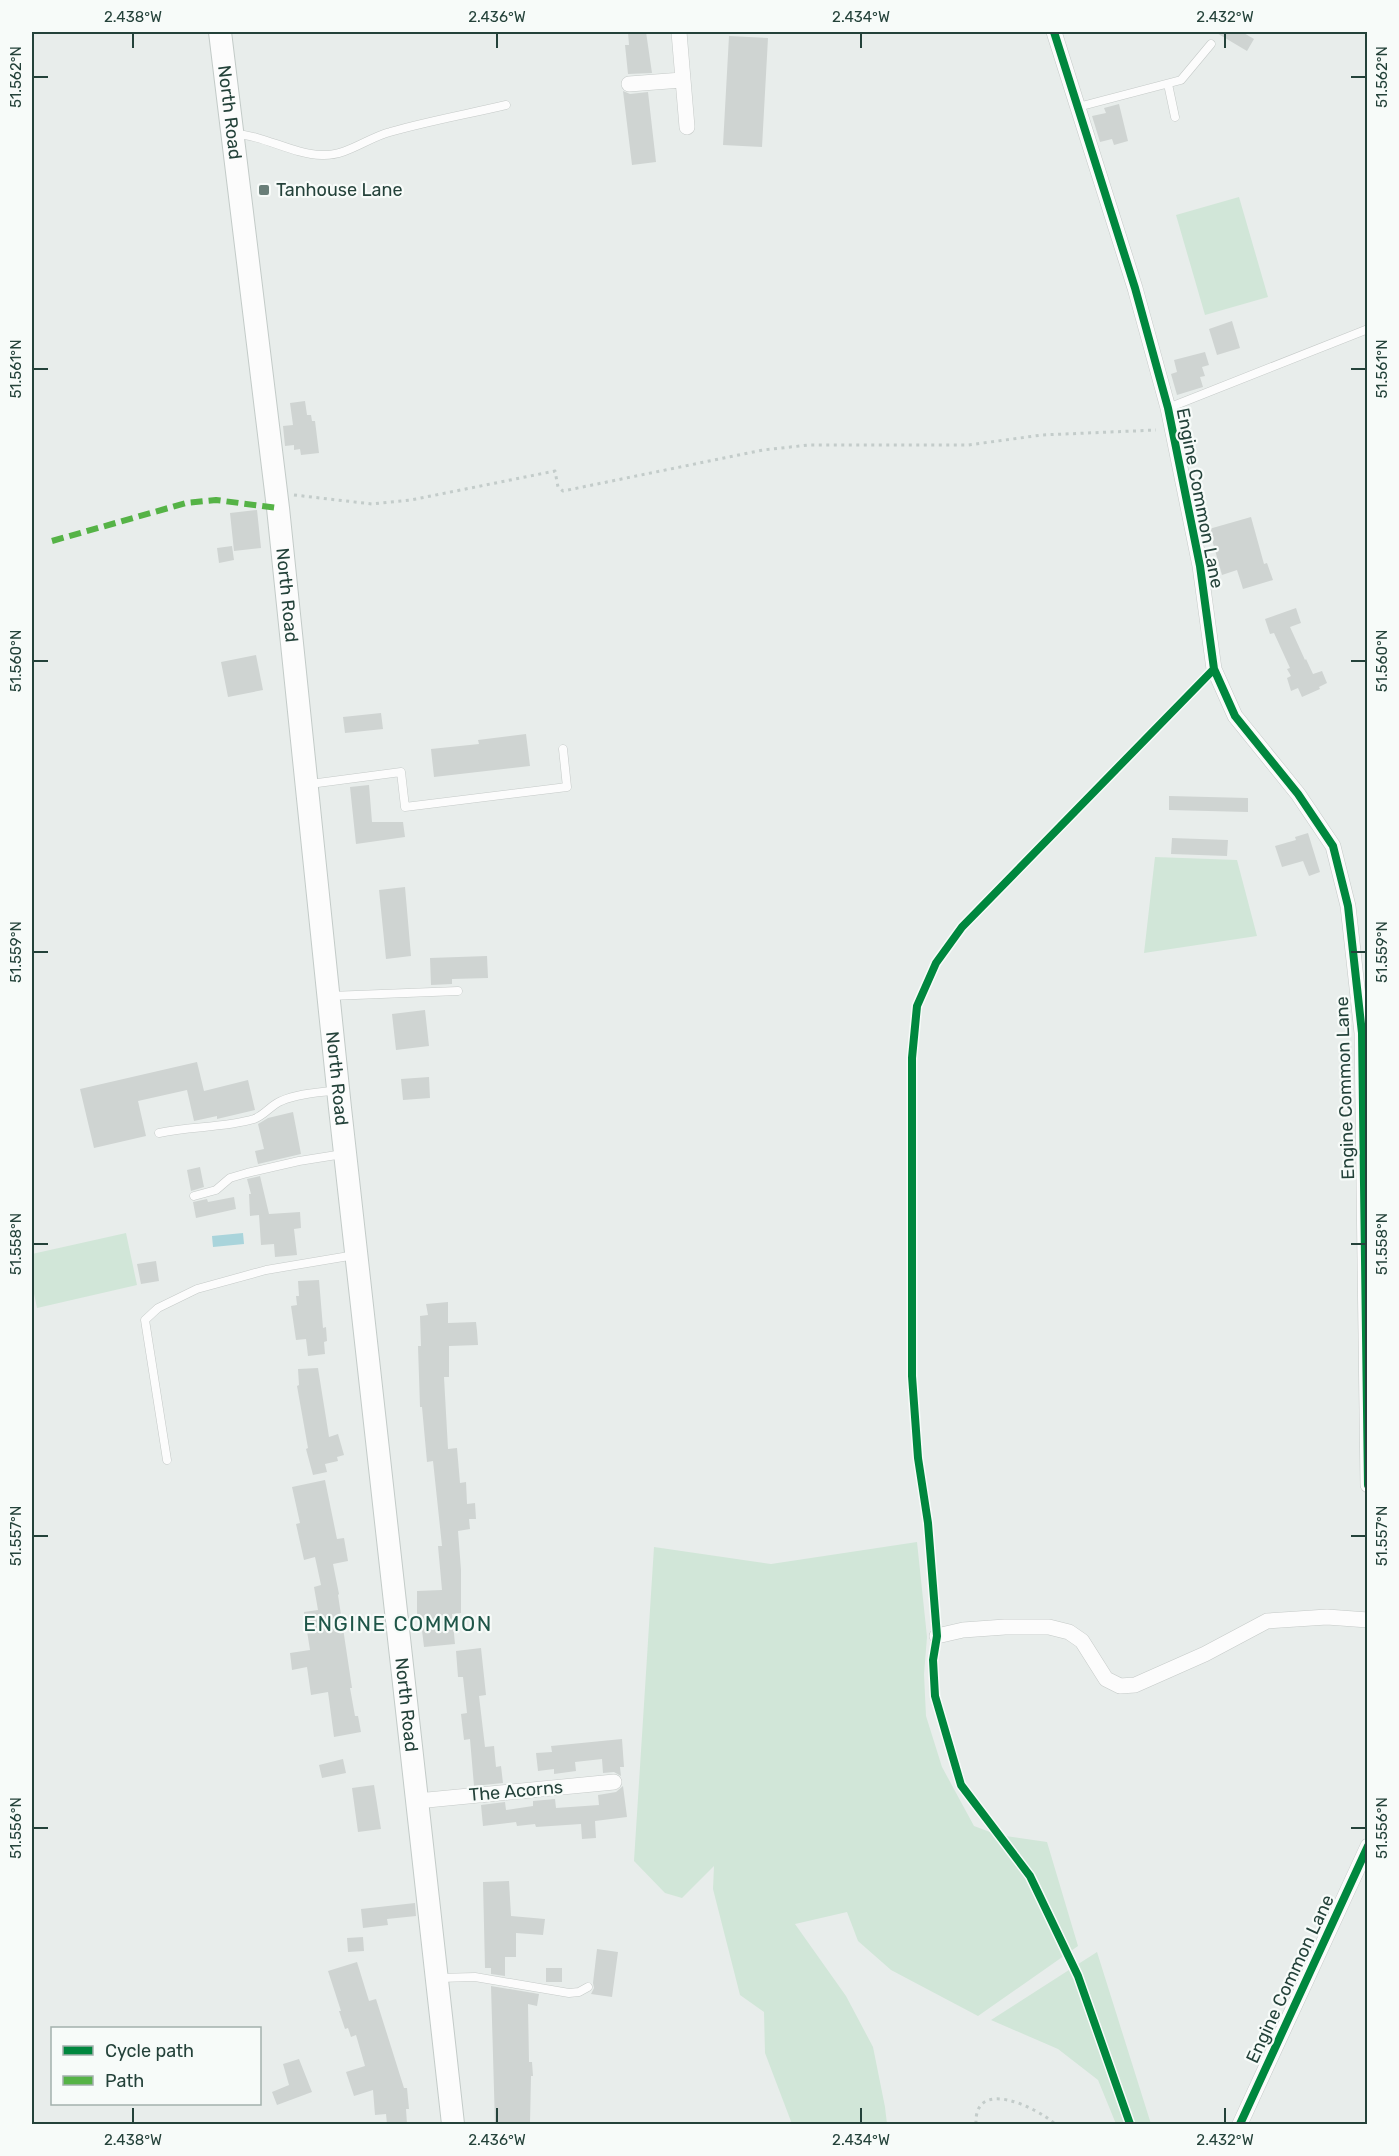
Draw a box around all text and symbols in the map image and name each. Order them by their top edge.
text: 2.438°W [104,8,162,26]
text: 2.436°W [468,8,526,26]
text: 2.434°W [832,8,890,26]
text: 2.432°W [1196,8,1254,26]
text: 51.562°N [7,46,25,108]
text: 51.562°N [1373,46,1391,108]
street label: North Road [213,64,246,161]
place label: Tanhouse Lane [276,179,402,201]
marker: Tanhouse Lane [257,183,271,197]
text: 51.561°N [7,339,25,399]
text: 51.561°N [1373,339,1391,399]
street label: Engine Common Lane [1172,406,1228,590]
street label: North Road [271,547,303,643]
text: 51.560°N [7,630,25,692]
text: 51.560°N [1373,630,1391,692]
text: 51.559°N [7,921,25,983]
text: 51.559°N [1373,921,1391,983]
street label: Engine Common Lane [1331,996,1359,1180]
street label: North Road [321,1030,353,1127]
text: 51.558°N [7,1213,25,1275]
text: 51.558°N [1373,1213,1391,1275]
text: 51.557°N [7,1506,25,1566]
text: 51.557°N [1373,1506,1391,1566]
district label: ENGINE COMMON [303,1611,493,1636]
street label: North Road [390,1656,423,1753]
street label: The Acorns [468,1776,564,1806]
text: 51.556°N [7,1797,25,1859]
text: 51.556°N [1373,1797,1391,1859]
street label: Engine Common Lane [1241,1891,1339,2067]
legend [51,2027,261,2105]
text: Cycle path [105,2040,194,2062]
text: Path [105,2070,144,2092]
text: 2.438°W [104,2131,162,2149]
text: 2.436°W [468,2131,526,2149]
text: 2.434°W [832,2131,890,2149]
text: 2.432°W [1196,2131,1254,2149]

